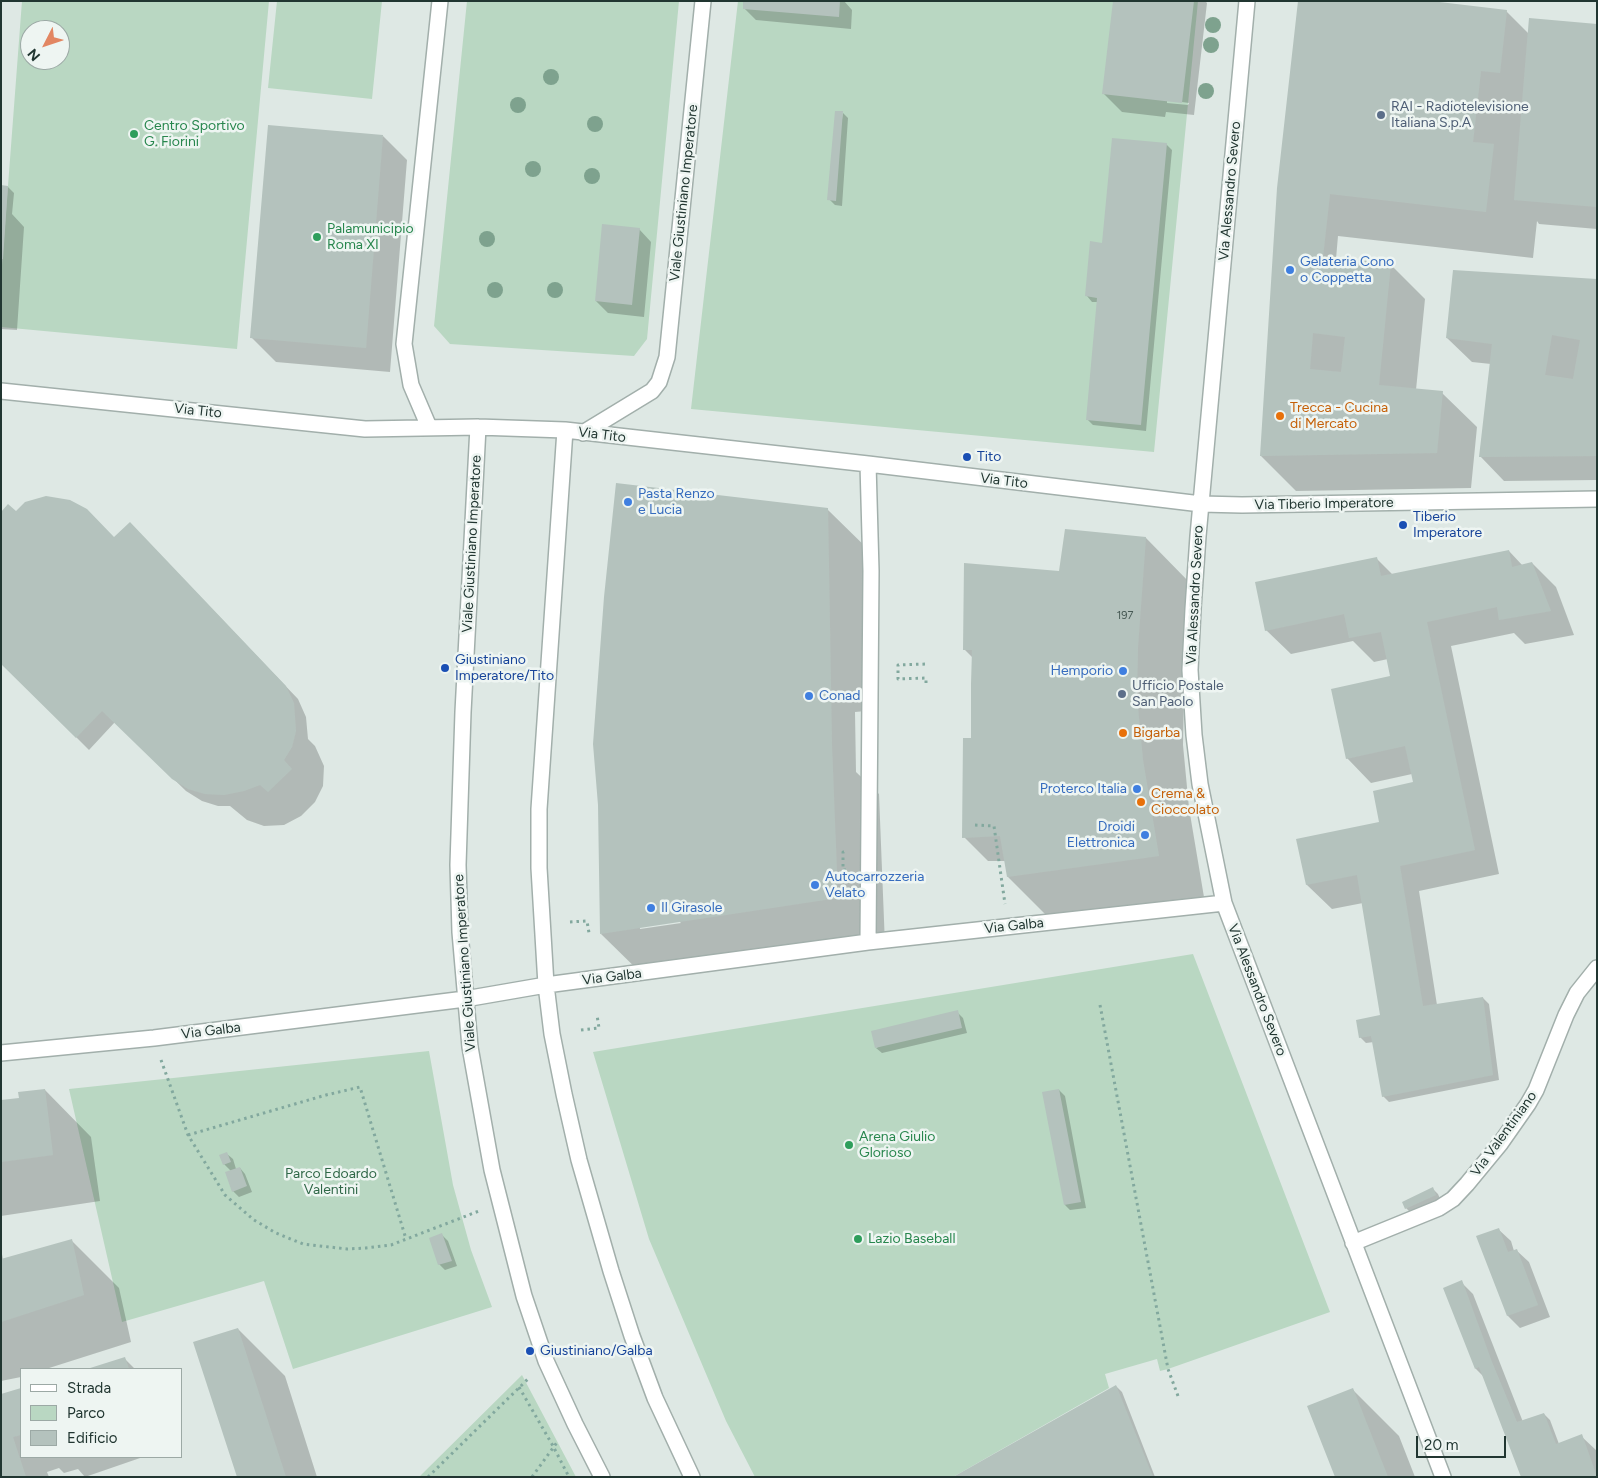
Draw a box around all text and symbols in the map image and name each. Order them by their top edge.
north arrow [20,20,70,70]
text: N [24,45,44,64]
place label: RAI - Radiotelevisione Italiana S.p.A [1391,99,1529,132]
street label: Viale Giustiniano Imperatore [666,104,702,282]
marker: RAI - Radiotelevisione Italiana S.p.A [1375,109,1387,121]
place label: Centro Sportivo G. Fiorini [144,118,245,150]
street label: Via Alessandro Severo [1216,121,1244,261]
marker: Centro Sportivo G. Fiorini [128,128,140,140]
place label: Palamunicipio Roma XI [327,221,414,253]
marker: Palamunicipio Roma XI [311,231,323,243]
place label: Gelateria Cono o Coppetta [1300,254,1394,286]
marker: Gelateria Cono o Coppetta [1284,264,1296,276]
street label: Via Tito [173,400,223,422]
place label: Trecca - Cucina di Mercato [1290,400,1388,432]
marker: Trecca - Cucina di Mercato [1274,410,1286,422]
street label: Via Tito [577,424,627,446]
place label: Tito [977,449,1001,465]
marker: Tito [961,451,973,463]
street label: Viale Giustiniano Imperatore [459,455,485,633]
street label: Via Tito [979,470,1029,492]
place label: Pasta Renzo e Lucia [638,486,715,518]
street label: Via Tiberio Imperatore [1254,494,1394,514]
marker: Pasta Renzo e Lucia [622,496,634,508]
place label: Tiberio Imperatore [1413,509,1482,542]
marker: Tiberio Imperatore [1397,519,1409,531]
street label: Via Alessandro Severo [1183,525,1207,665]
house number: 197 [1117,609,1133,623]
place label: Giustiniano Imperatore/Tito [455,652,554,684]
marker: Giustiniano Imperatore/Tito [439,662,451,674]
place label: Hemporio [1050,663,1113,679]
marker: Hemporio [1117,665,1129,677]
place label: Ufficio Postale San Paolo [1132,678,1224,710]
place label: Conad [819,688,860,704]
marker: Ufficio Postale San Paolo [1116,688,1128,700]
marker: Conad [803,690,815,702]
place label: Bigarba [1133,725,1180,741]
marker: Bigarba [1117,727,1129,739]
place label: Proterco Italia [1040,781,1127,797]
marker: Proterco Italia [1131,783,1143,795]
place label: Crema & Cioccolato [1151,786,1219,819]
marker: Crema & Cioccolato [1135,796,1147,808]
place label: Droidi Elettronica [1067,819,1135,852]
marker: Droidi Elettronica [1139,829,1151,841]
place label: Autocarrozzeria Velato [825,869,924,902]
street label: Viale Giustiniano Imperatore [450,874,480,1052]
marker: Autocarrozzeria Velato [809,879,821,891]
place label: Il Girasole [661,900,722,916]
marker: Il Girasole [645,902,657,914]
street label: Via Galba [983,915,1045,937]
street label: Via Alessandro Severo [1224,922,1290,1058]
street label: Via Galba [581,965,643,989]
street label: Via Galba [180,1019,242,1043]
street label: Via Valentiniano [1468,1088,1540,1180]
place label: Arena Giulio Glorioso [859,1129,935,1162]
marker: Arena Giulio Glorioso [843,1139,855,1151]
park label: Parco Edoardo Valentini [285,1166,377,1198]
place label: Lazio Baseball [868,1231,955,1247]
marker: Lazio Baseball [852,1233,864,1245]
place label: Giustiniano/Galba [540,1343,653,1359]
marker: Giustiniano/Galba [524,1345,536,1357]
legend [20,1368,182,1458]
text: Strada [67,1379,111,1397]
text: Parco [67,1404,105,1422]
scale bar [1418,1426,1508,1458]
text: Edificio [67,1429,117,1447]
text: 20 m [1424,1436,1458,1454]

